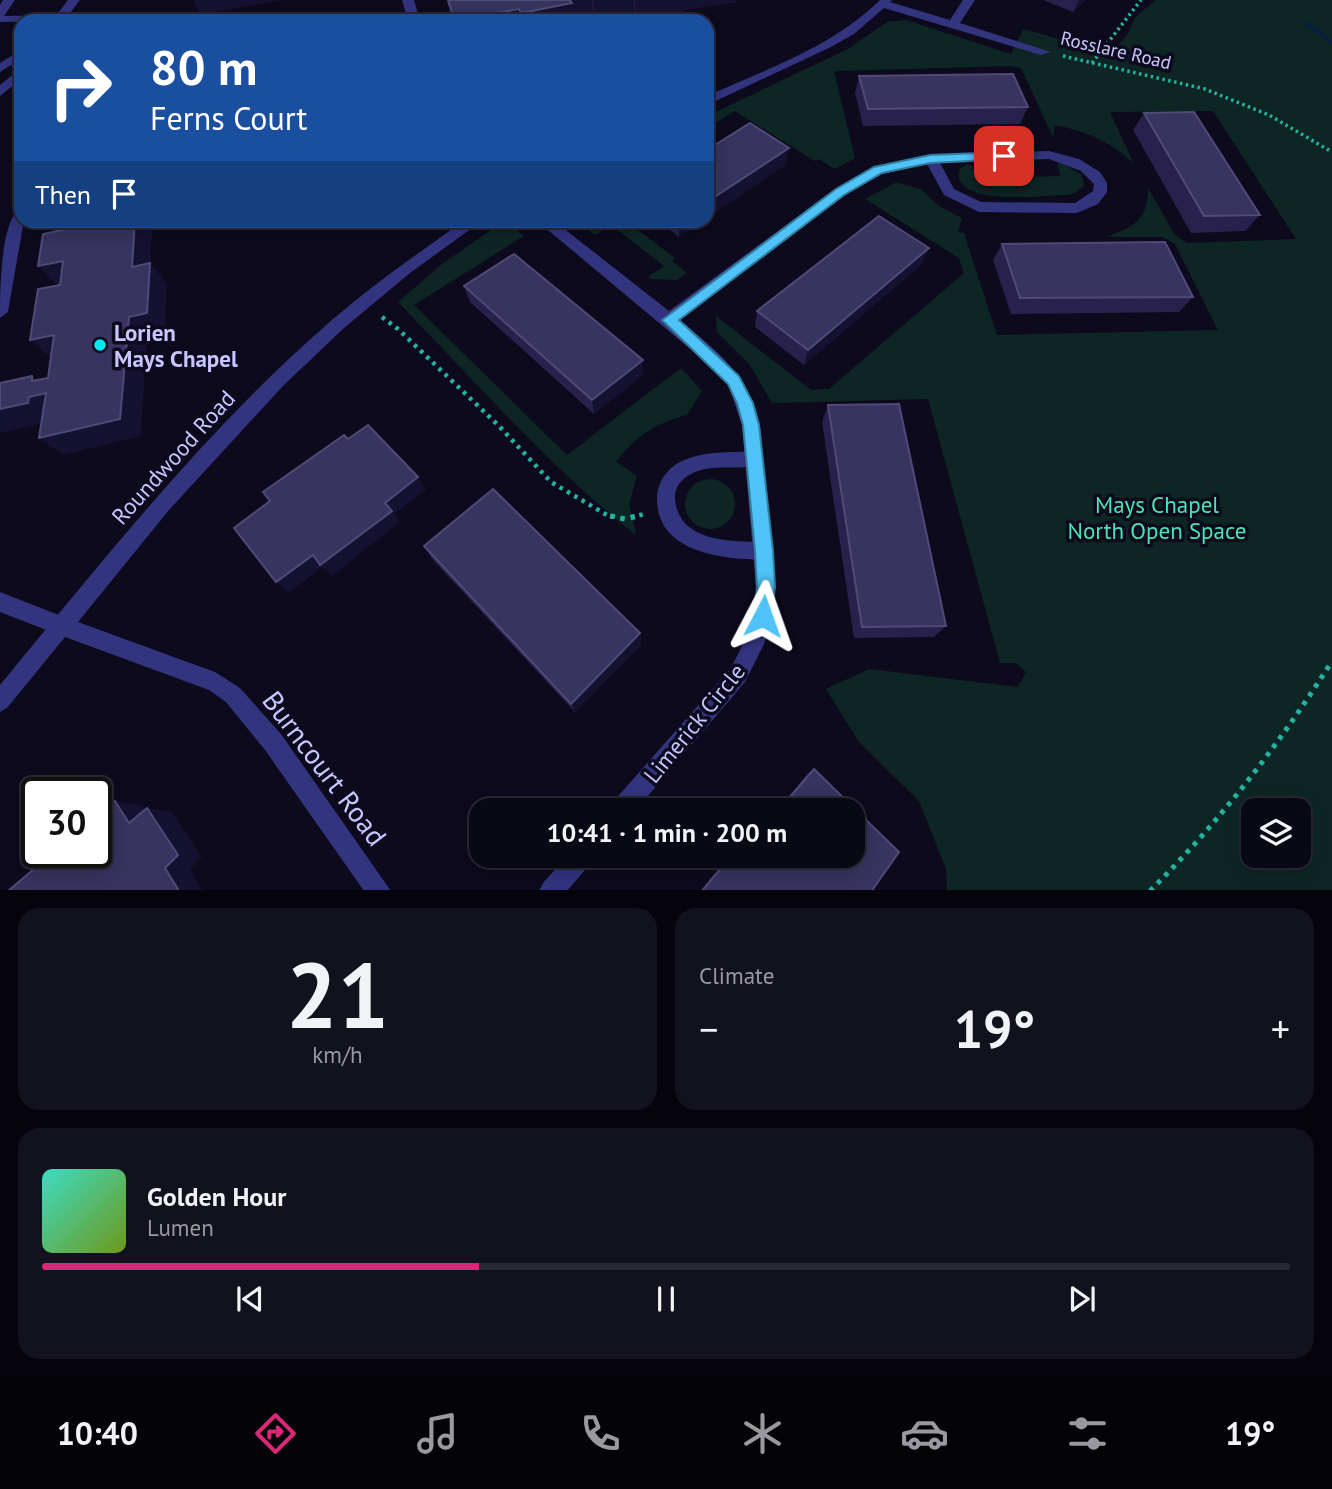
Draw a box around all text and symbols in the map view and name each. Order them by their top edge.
street label: Rosslare Road [1058,26,1174,74]
text: 80 m [150,35,257,99]
icon: right [35,42,126,133]
text: Ferns Court [150,97,307,139]
pin [974,126,1034,186]
icon: arrive [985,137,1023,175]
icon: arrive [105,175,143,213]
text: Then [35,178,91,211]
place label: Lorien Mays Chapel [114,318,238,373]
marker: Lorien Mays Chapel [92,337,108,353]
street label: Roundwood Road [105,384,241,530]
park label: Mays Chapel North Open Space [1067,490,1247,545]
position arrow [726,579,800,653]
street label: Limerick Circle [637,657,751,789]
street label: Burncourt Road [255,683,395,853]
speed limit sign: 30 [21,777,112,868]
map controls [1241,798,1311,868]
button: layers [1241,798,1311,868]
text: 10:41 · 1 min · 200 m [547,816,787,849]
text: 21 [286,935,389,1053]
text: Climate [699,961,774,990]
text: 19° [954,995,1035,1062]
text: − [699,1004,718,1053]
text: + [1271,1004,1290,1053]
text: km/h [312,1040,363,1069]
text: Golden Hour [147,1180,286,1213]
text: Lumen [147,1213,214,1242]
icon: previous [231,1280,269,1318]
icon: pause [647,1280,685,1318]
icon: next [1063,1280,1101,1318]
icon: directions [251,1409,300,1458]
icon: music [413,1409,462,1458]
icon: phone [576,1409,625,1458]
icon: climate [738,1409,787,1458]
icon: car [900,1409,949,1458]
icon: filters [1063,1409,1112,1458]
text: 10:40 [57,1412,138,1454]
text: 19° [1225,1412,1275,1454]

